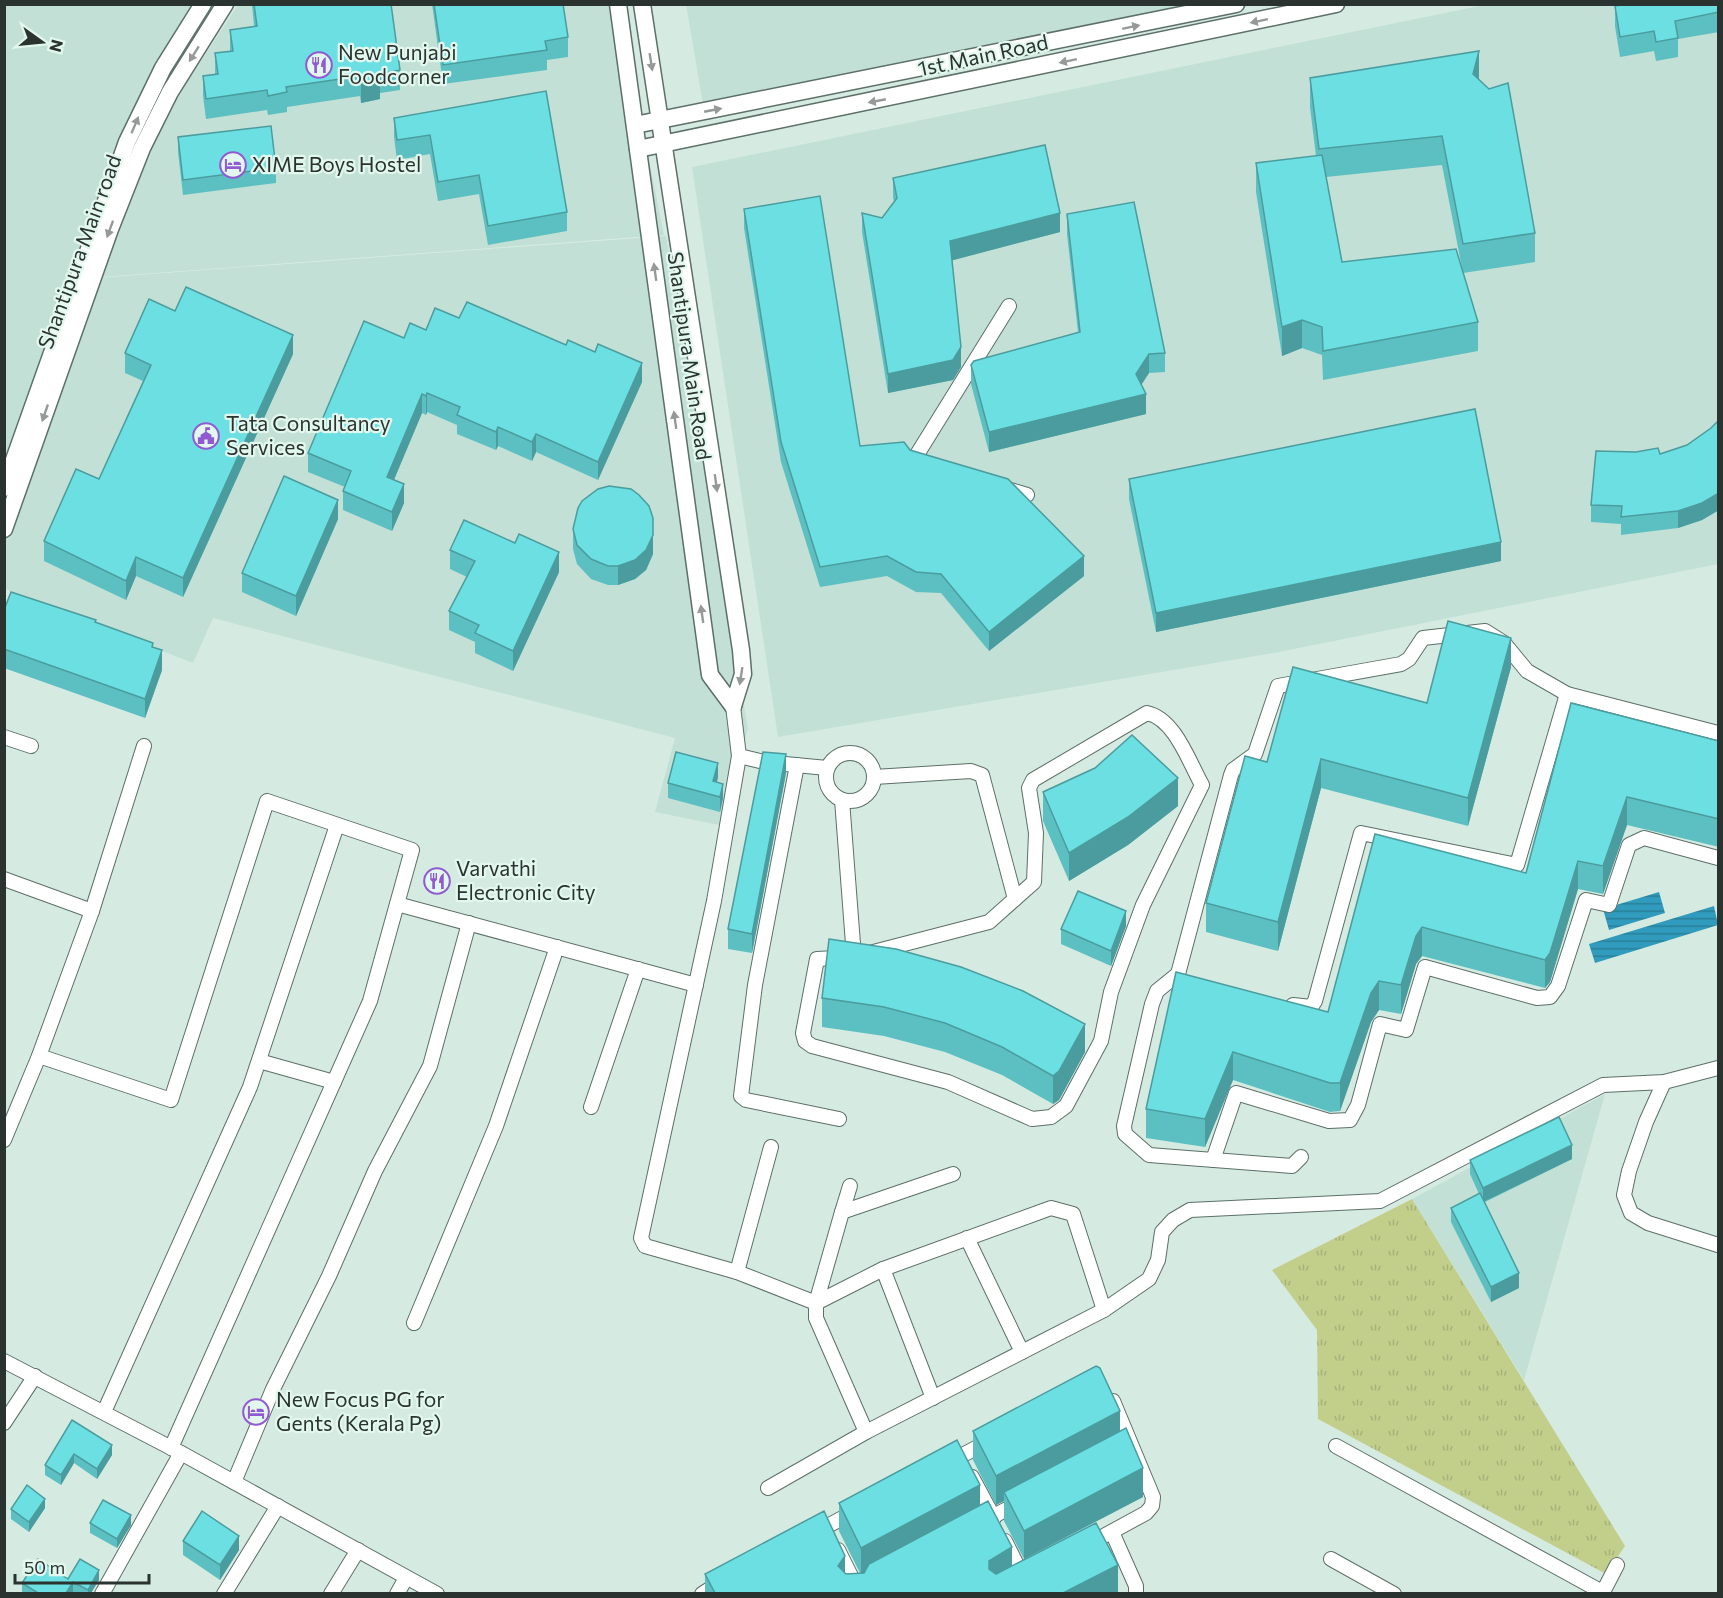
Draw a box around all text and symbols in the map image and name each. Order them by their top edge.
north arrow [12,12,72,72]
one-way arrow [1249,17,1268,26]
one-way arrow [1121,22,1140,31]
street label: 1st Main Road [915,29,1050,81]
text: N [46,38,68,54]
place label: New Punjabi Foodcorner [338,39,457,88]
one-way arrow [188,46,199,62]
restaurant icon: New Punjabi Foodcorner [304,50,334,80]
one-way arrow [647,53,656,72]
one-way arrow [1058,57,1077,66]
one-way arrow [867,97,886,106]
one-way arrow [704,105,723,114]
one-way arrow [130,115,140,133]
hotel icon: XIME Boys Hostel [218,150,248,180]
street label: Shantipura Main road [32,151,125,352]
place label: XIME Boys Hostel [252,151,421,176]
one-way arrow [105,220,114,238]
street label: Shantipura Main Road [663,250,717,462]
one-way arrow [650,263,659,282]
one-way arrow [40,404,50,422]
place label: Tata Consultancy Services [226,410,391,459]
one-way arrow [671,411,680,430]
public building icon: Tata Consultancy Services [191,421,221,451]
one-way arrow [711,474,720,493]
one-way arrow [697,604,706,623]
one-way arrow [736,667,745,686]
place label: Varvathi Electronic City [456,855,596,904]
restaurant icon: Varvathi Electronic City [422,866,452,896]
place label: New Focus PG for Gents (Kerala Pg) [276,1386,445,1435]
hotel icon: New Focus PG for Gents (Kerala Pg) [241,1397,271,1427]
scale bar [15,1547,148,1585]
text: 50 m [24,1556,65,1578]

